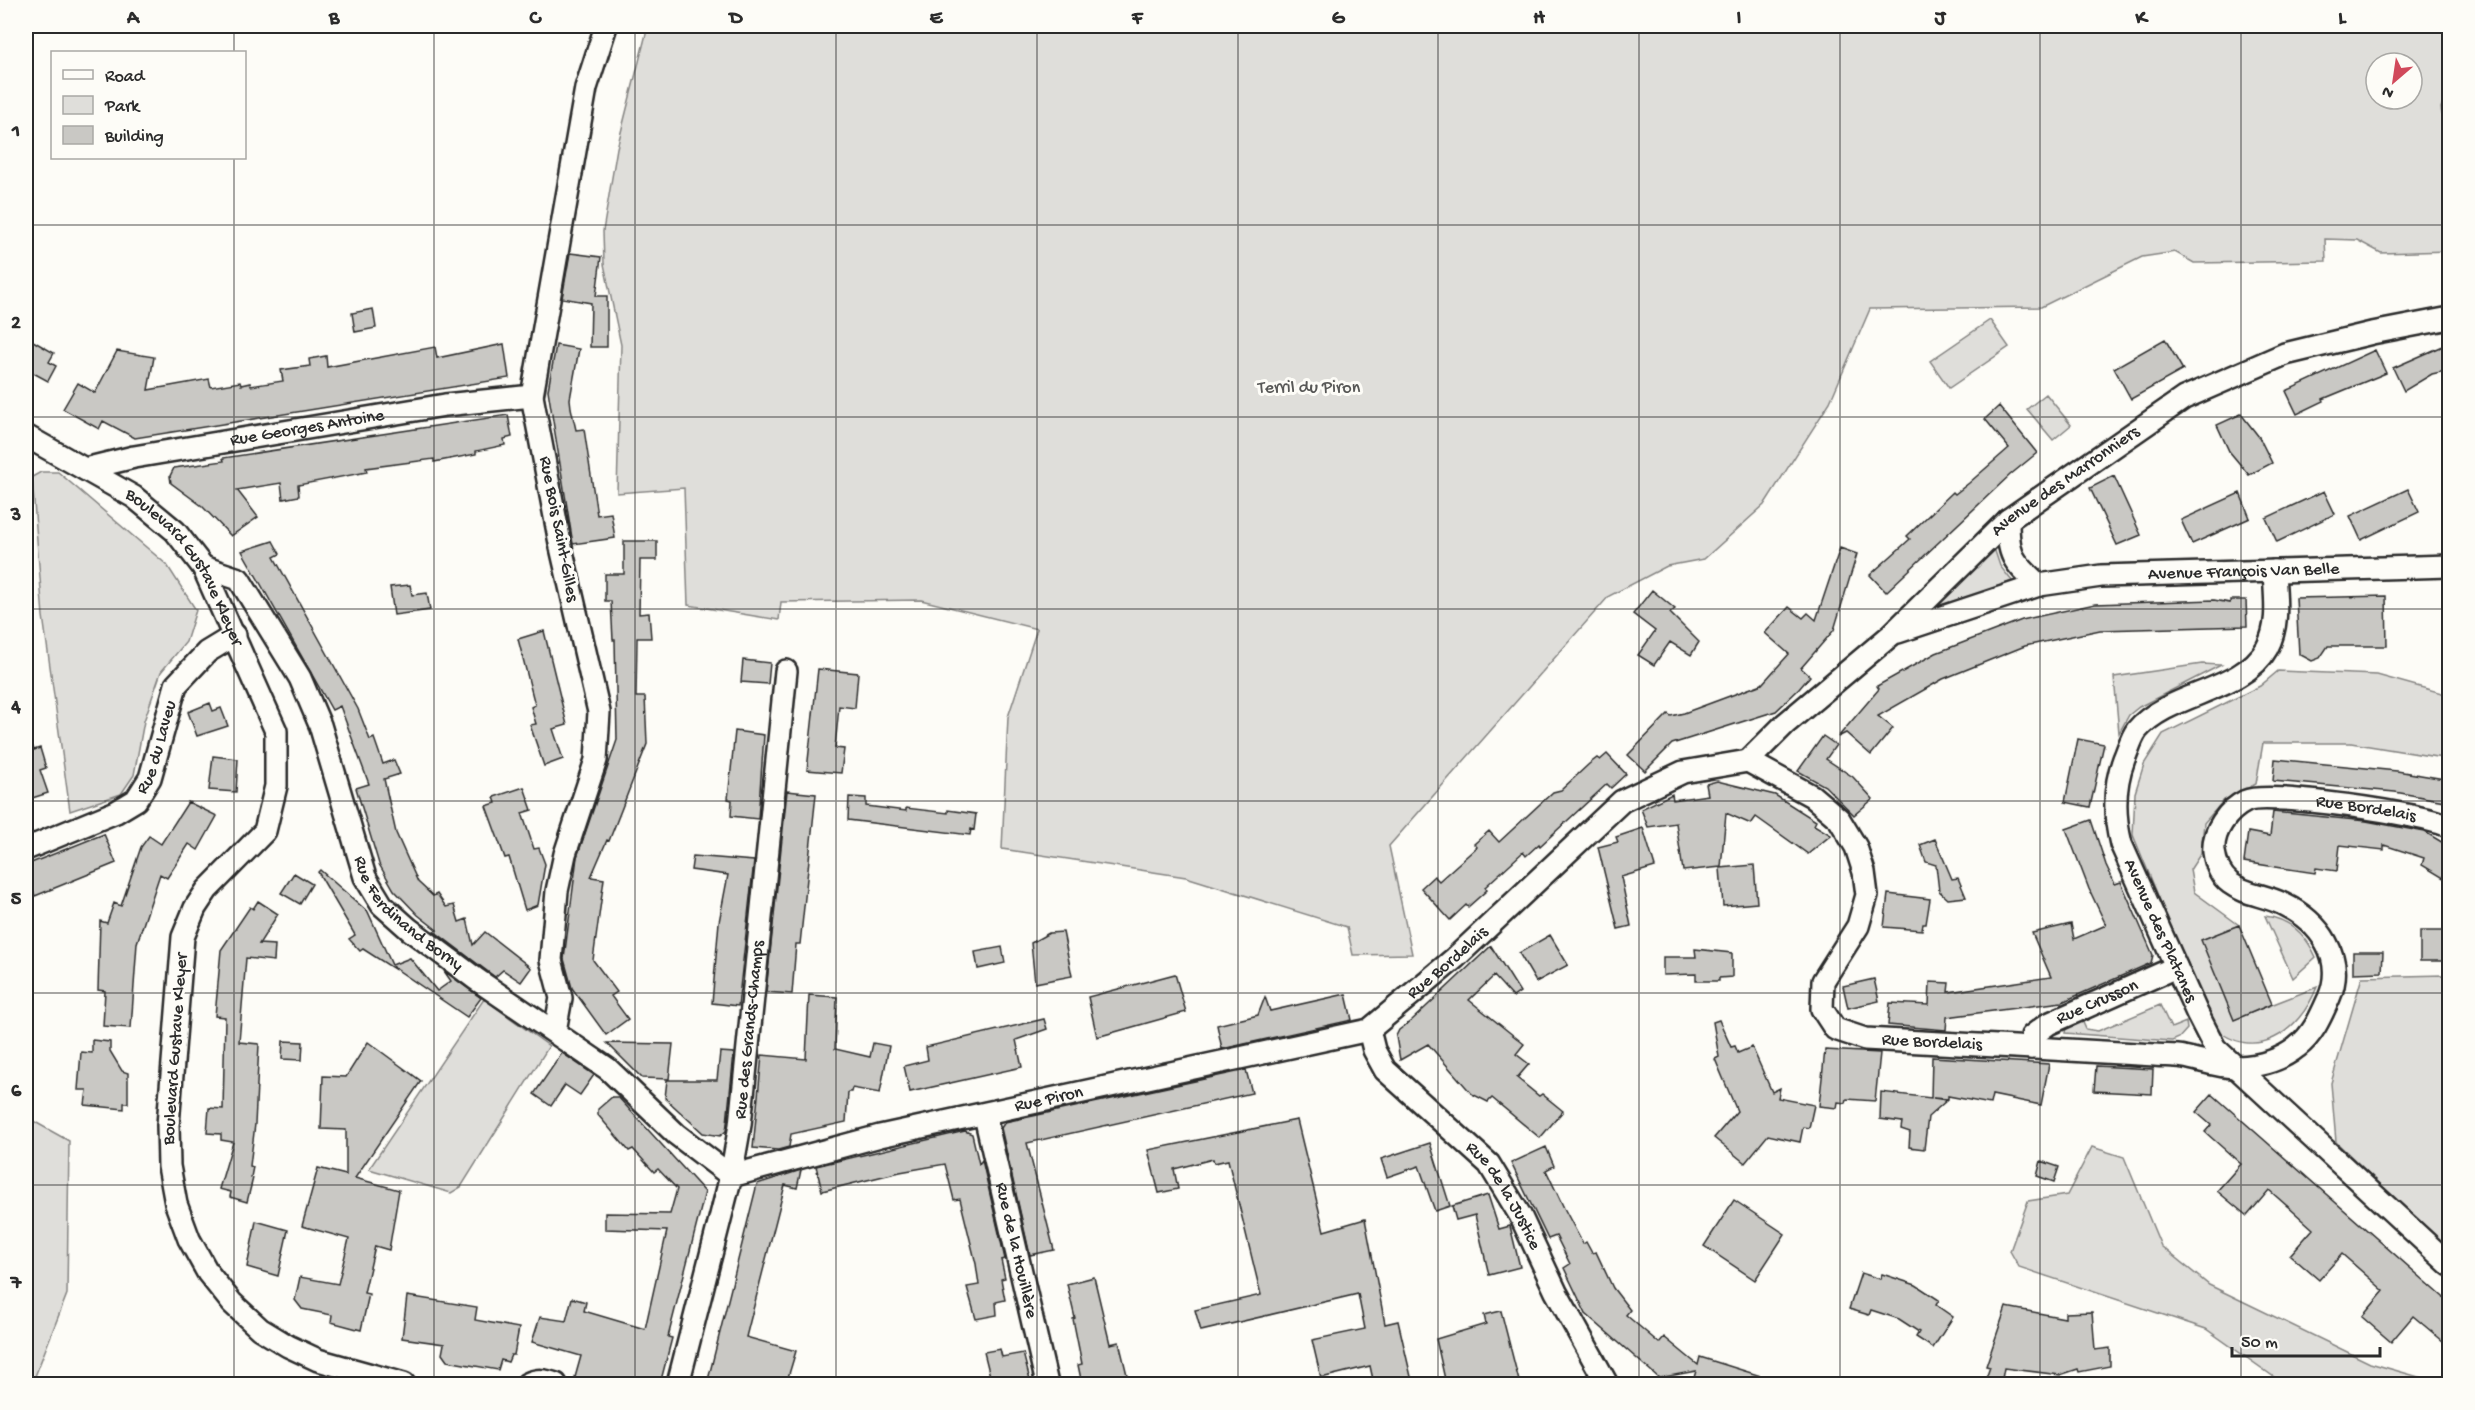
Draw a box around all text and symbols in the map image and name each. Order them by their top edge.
text: A [126,8,141,31]
text: B [328,8,340,31]
text: C [529,8,543,31]
text: D [727,8,743,31]
text: E [930,8,944,31]
text: F [1131,8,1144,31]
text: G [1332,8,1346,31]
text: H [1533,8,1545,31]
text: I [1737,8,1742,31]
text: J [1934,8,1947,31]
text: K [2134,8,2149,31]
text: L [2338,8,2347,31]
legend [51,51,246,159]
north arrow [2364,51,2424,111]
text: Road [105,67,146,88]
text: N [2379,80,2398,102]
text: Park [104,97,141,118]
text: 1 [11,121,20,144]
text: Building [104,127,164,148]
text: 2 [11,313,21,336]
park label: Terril du Piron [1257,378,1361,399]
street label: Rue Georges Antoine [229,405,386,451]
street label: Avenue des Marronniers [1987,421,2145,541]
street label: Rue Bois Saint-Gilles [534,455,583,605]
street label: Boulevard Gustave Kleyer [121,483,248,651]
text: 3 [10,505,21,528]
street label: Avenue François Van Belle [2148,559,2340,585]
text: 4 [10,697,21,720]
street label: Rue du Laveu [132,698,182,798]
street label: Rue Bordelais [2315,791,2419,827]
street label: Rue Ferdinand Borny [349,854,467,976]
street label: Avenue des Platanes [2119,856,2202,1007]
text: 5 [11,889,22,912]
street label: Rue Bordelais [1403,921,1493,1004]
street label: Rue des Grands-Champs [730,938,769,1120]
street label: Boulevard Gustave Kleyer [159,951,193,1147]
street label: Rue Crusson [2053,975,2142,1029]
street label: Rue Bordelais [1881,1029,1984,1056]
text: 6 [11,1081,22,1104]
street label: Rue Piron [1013,1082,1085,1117]
street label: Rue de la Justice [1461,1137,1546,1254]
street label: Rue de la Houillère [990,1181,1042,1321]
text: 7 [10,1273,23,1296]
scale bar [2232,1320,2380,1358]
text: 50 m [2241,1333,2278,1354]

